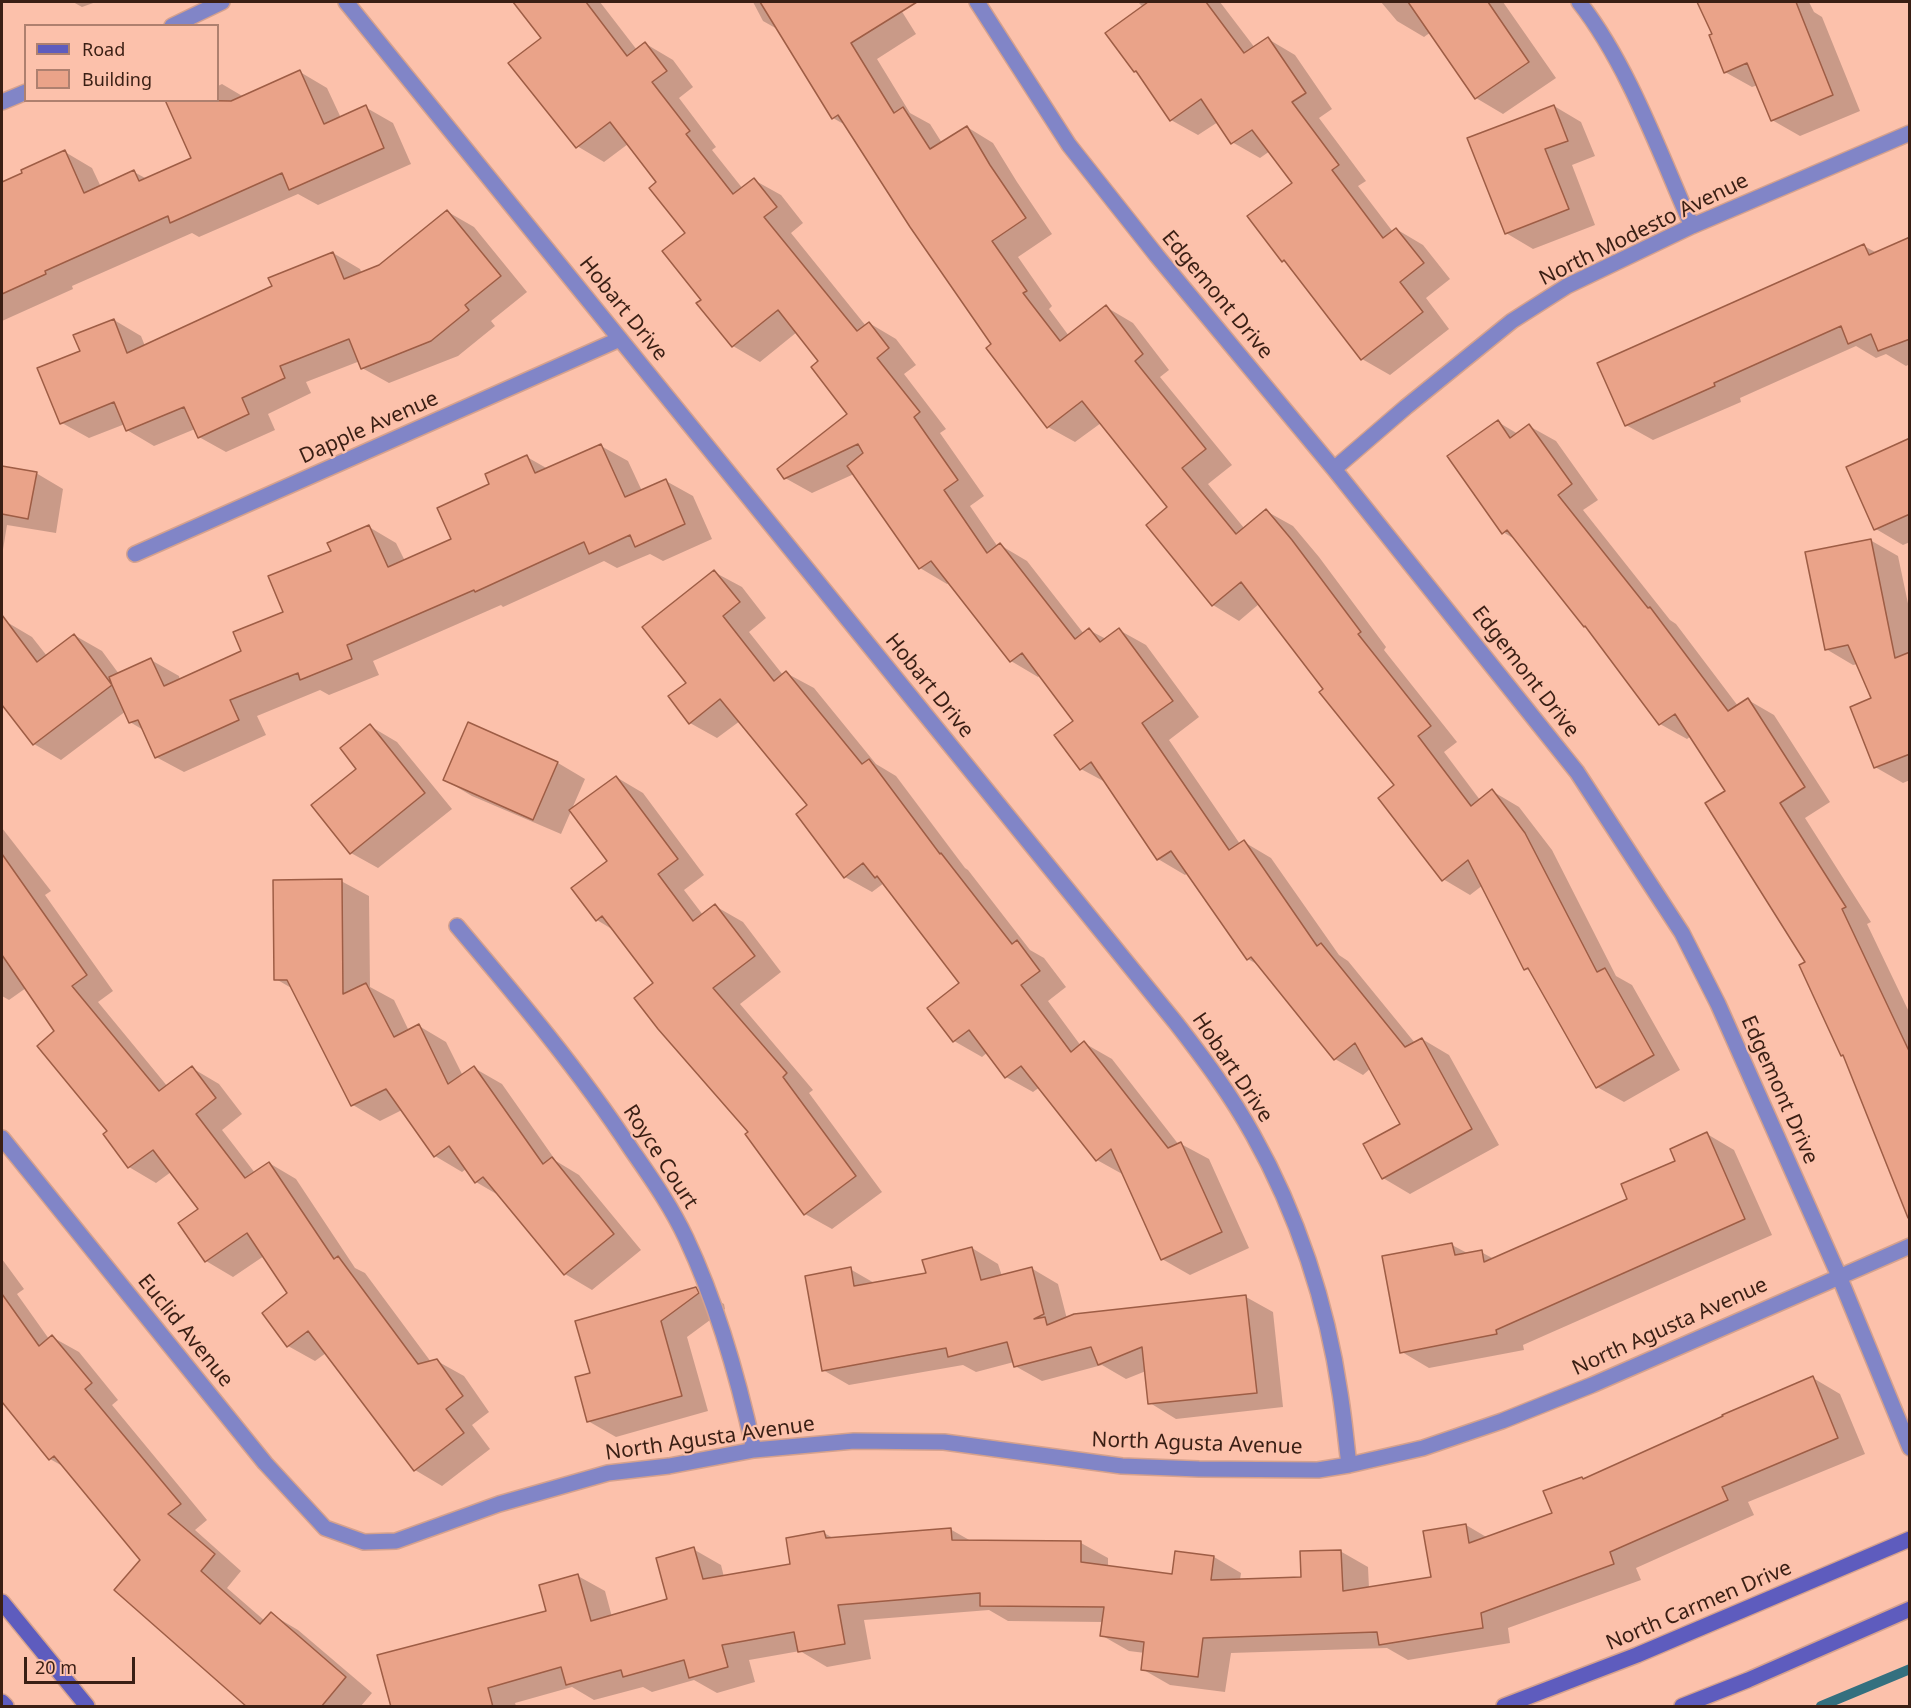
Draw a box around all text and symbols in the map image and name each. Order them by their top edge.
legend [24,24,219,102]
text: Road [82,37,125,61]
text: Building [82,67,152,91]
street label: North Modesto Avenue [1535,168,1753,292]
street label: Edgemont Drive [1156,226,1278,364]
street label: Hobart Drive [573,252,673,366]
street label: Dapple Avenue [296,386,442,470]
street label: Edgemont Drive [1466,601,1584,743]
street label: Hobart Drive [879,629,979,743]
street label: Hobart Drive [1186,1008,1278,1128]
street label: Edgemont Drive [1735,1012,1823,1168]
street label: Royce Court [617,1100,703,1214]
street label: Euclid Avenue [132,1270,238,1392]
street label: North Agusta Avenue [1568,1273,1772,1381]
street label: North Agusta Avenue [604,1412,816,1466]
street label: North Agusta Avenue [1091,1428,1303,1460]
street label: North Carmen Drive [1603,1556,1795,1656]
scale bar [27,1645,138,1683]
text: 20 m [35,1655,77,1679]

